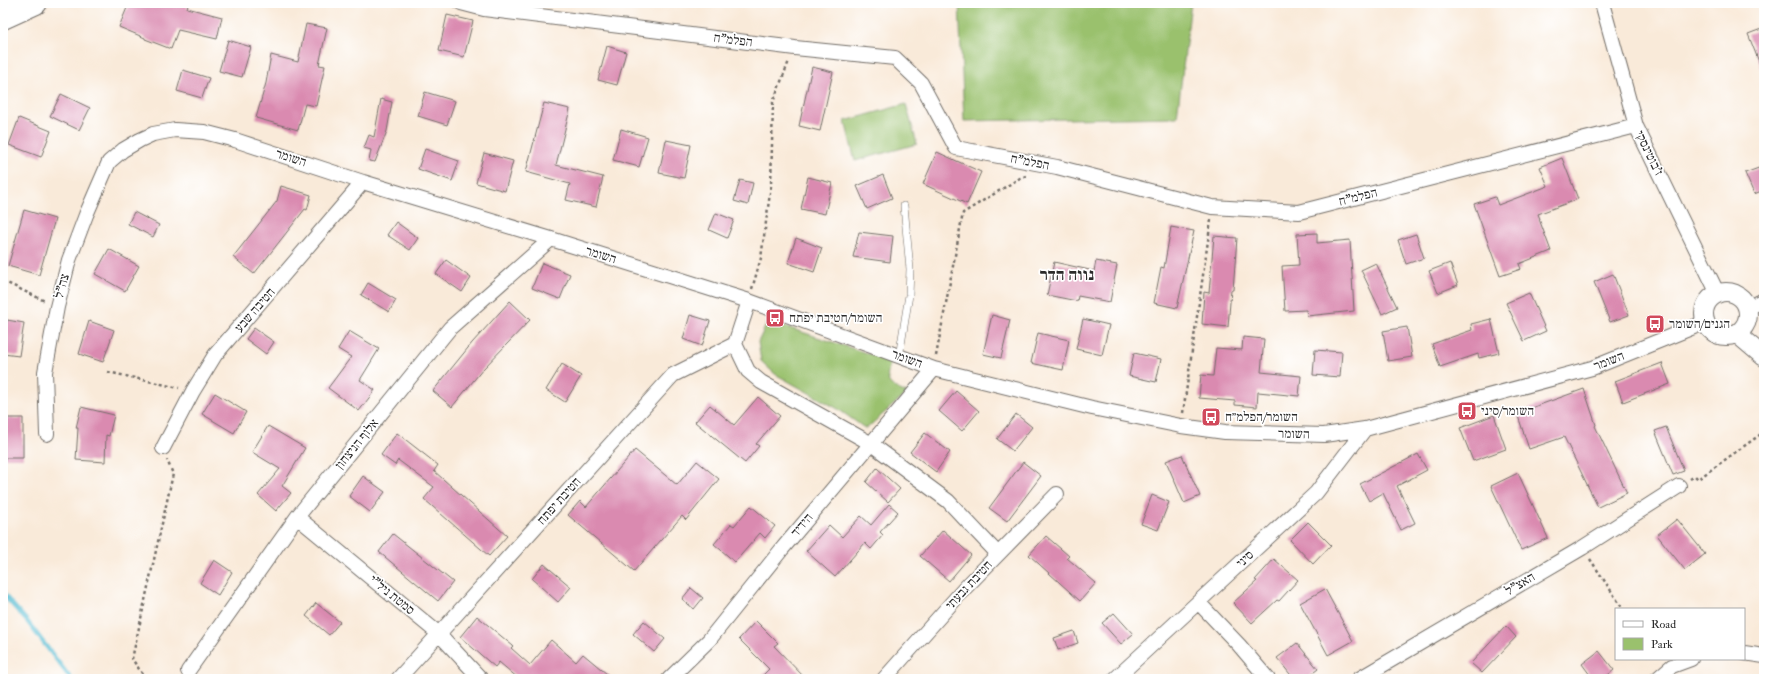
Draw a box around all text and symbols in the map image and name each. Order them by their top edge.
street label: הפלמ"ח [712,30,754,50]
street label: ז'בוטינסקי [1631,128,1667,178]
street label: השומר [273,146,309,171]
street label: הפלמ"ח [1009,150,1051,174]
street label: הפלמ"ח [1337,184,1379,210]
street label: השומר [584,243,619,267]
district label: נווה הדר [1040,264,1094,285]
street label: צה"ל [51,272,73,300]
street label: חטיבה שבע [231,284,279,336]
bus stop icon: השומר/חטיבת יפתח [764,307,786,329]
place label: השומר/חטיבת יפתח [789,310,883,326]
bus stop icon: הגנים/השומר [1644,313,1666,335]
place label: הגנים/השומר [1669,316,1730,332]
street label: השומר [889,346,925,372]
street label: השומר [1591,348,1627,374]
bus stop icon: השומר/סיני [1456,400,1478,422]
place label: השומר/סיני [1481,403,1534,419]
bus stop icon: השומר/הפלמ״ח [1200,406,1222,428]
place label: השומר/הפלמ״ח [1225,409,1298,425]
street label: אלוף הניצחון [332,415,382,472]
street label: השומר [1278,426,1310,442]
street label: חטיבת יפתח [533,474,585,528]
street label: הידיד [788,510,816,540]
street label: סיני [1233,547,1257,571]
street label: חטיבת גבעתי [942,557,996,613]
street label: האצ"ל [1502,569,1538,599]
street label: סמטת ניל"י [366,572,418,618]
legend [1615,608,1745,660]
text: Road [1651,617,1676,632]
text: Park [1651,637,1673,652]

